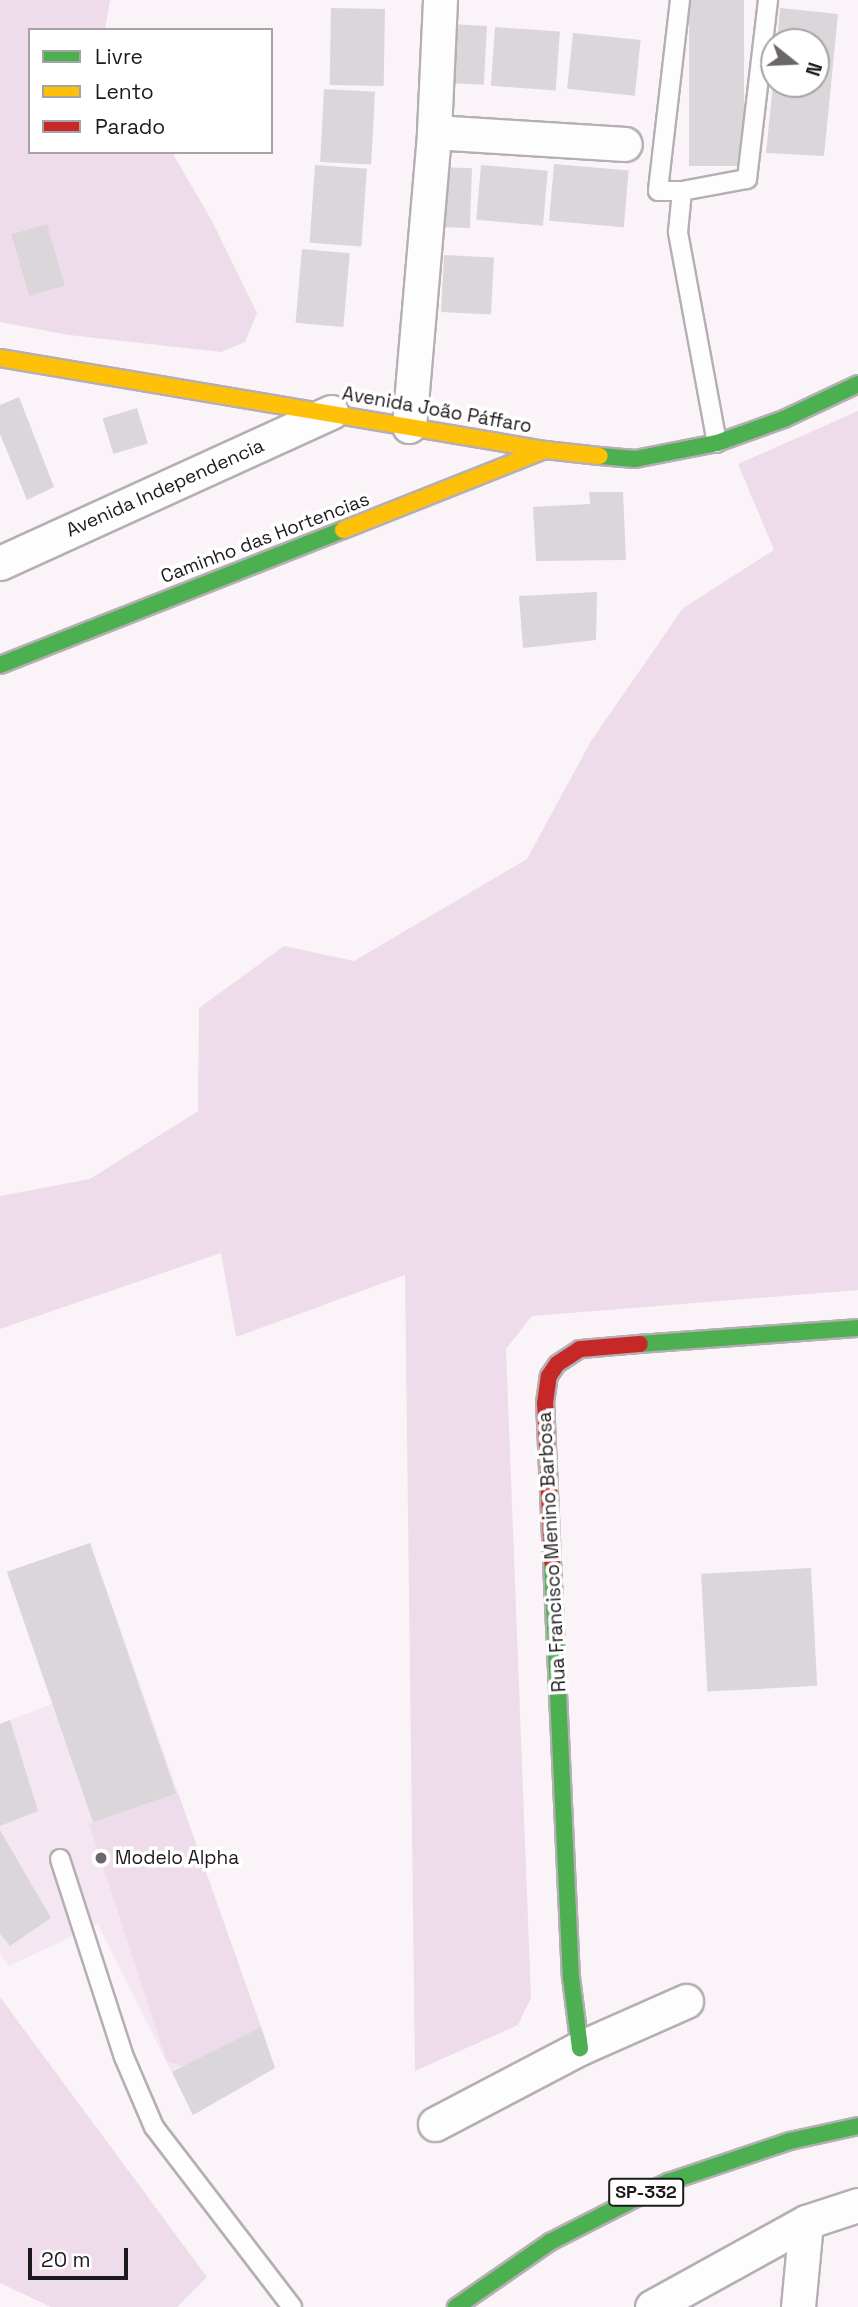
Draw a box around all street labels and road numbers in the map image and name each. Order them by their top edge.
street label: Avenida João Páffaro [340,382,534,438]
street label: Avenida Independencia [63,434,267,542]
street label: Caminho das Hortencias [157,488,373,588]
street label: Rua Francisco Menino Barbosa [533,1411,571,1693]
road number: SP-332 [608,2178,684,2206]

